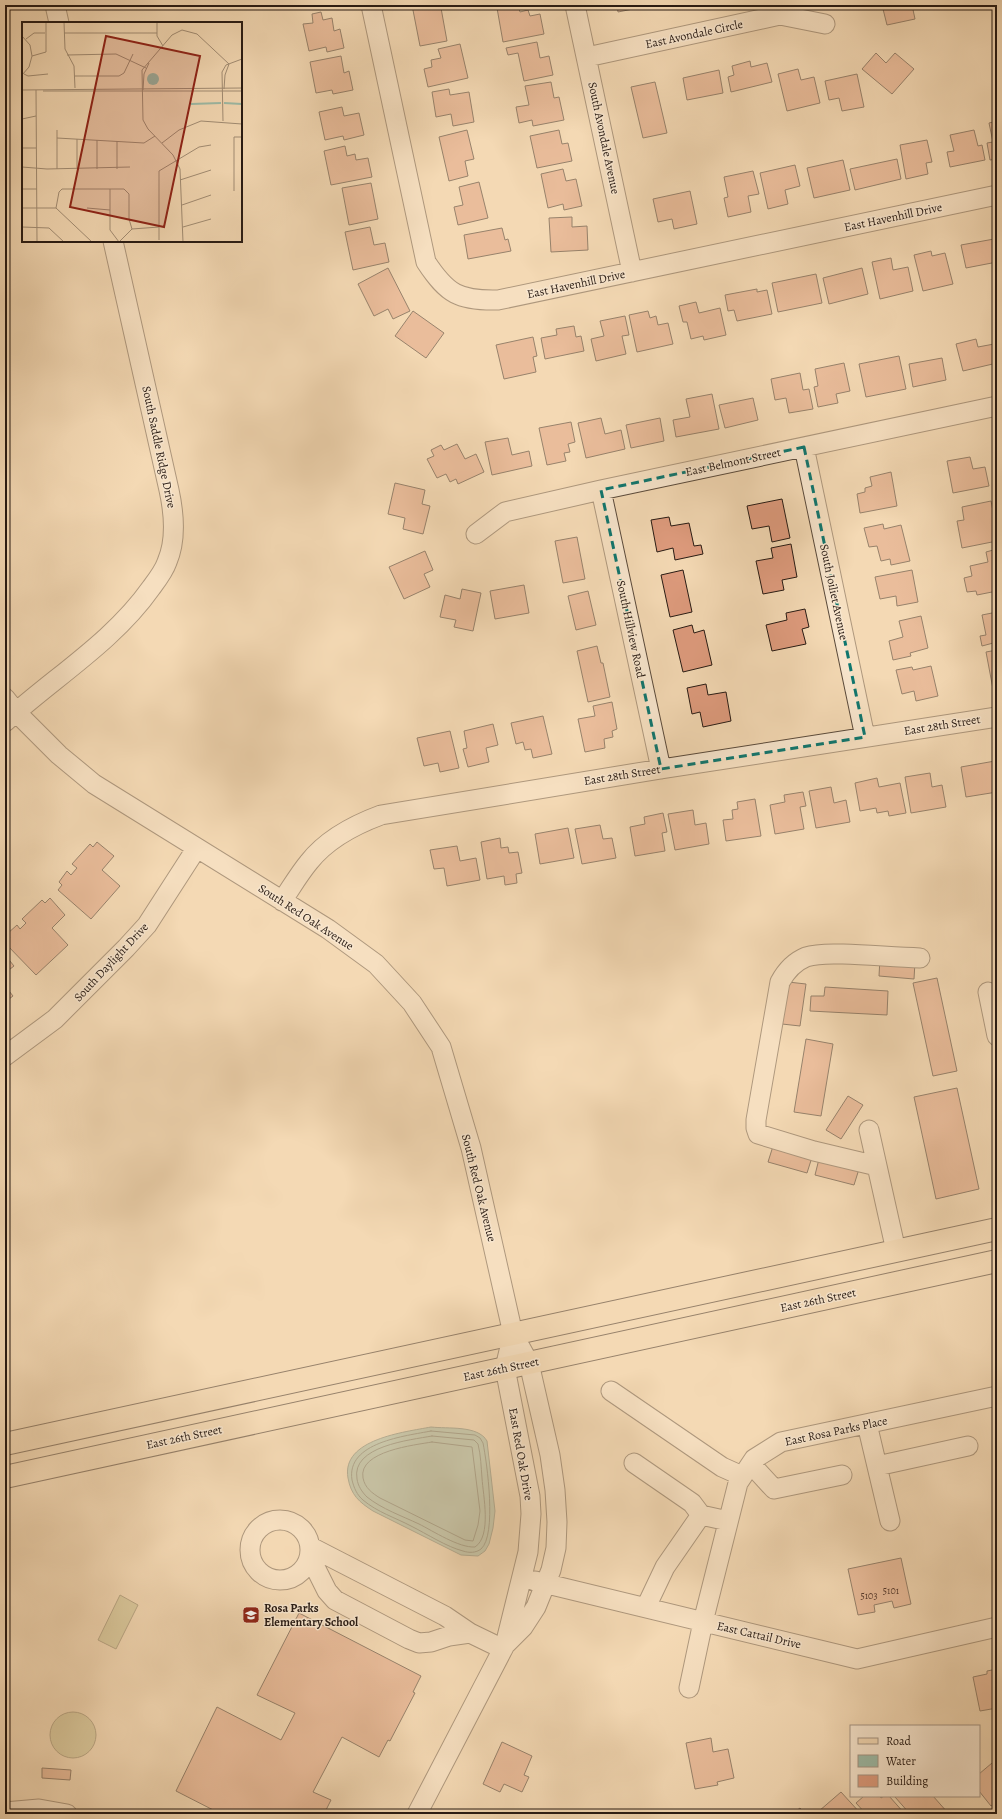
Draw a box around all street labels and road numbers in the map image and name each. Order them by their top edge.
street label: East Avondale Circle [644,16,744,52]
street label: South Avondale Avenue [584,80,624,196]
street label: East Havenhill Drive [843,199,943,235]
street label: East Havenhill Drive [526,266,626,302]
street label: South Saddle Ridge Drive [138,385,180,509]
street label: East Belmont Street [684,444,782,480]
street label: South Joiliet Avenue [816,542,852,642]
street label: South Hillview Road [613,579,649,680]
street label: East 28th Street [903,711,981,739]
street label: East 28th Street [583,761,661,789]
street label: South Red Oak Avenue [255,880,357,954]
street label: South Daylight Drive [70,919,152,1005]
street label: South Red Oak Avenue [458,1132,500,1244]
street label: East 26th Street [779,1284,857,1316]
street label: East 26th Street [462,1353,540,1385]
street label: East Red Oak Drive [505,1406,537,1502]
street label: East Rosa Parks Place [783,1412,889,1450]
street label: East 26th Street [145,1421,223,1453]
street label: East Cattail Drive [715,1618,803,1652]

